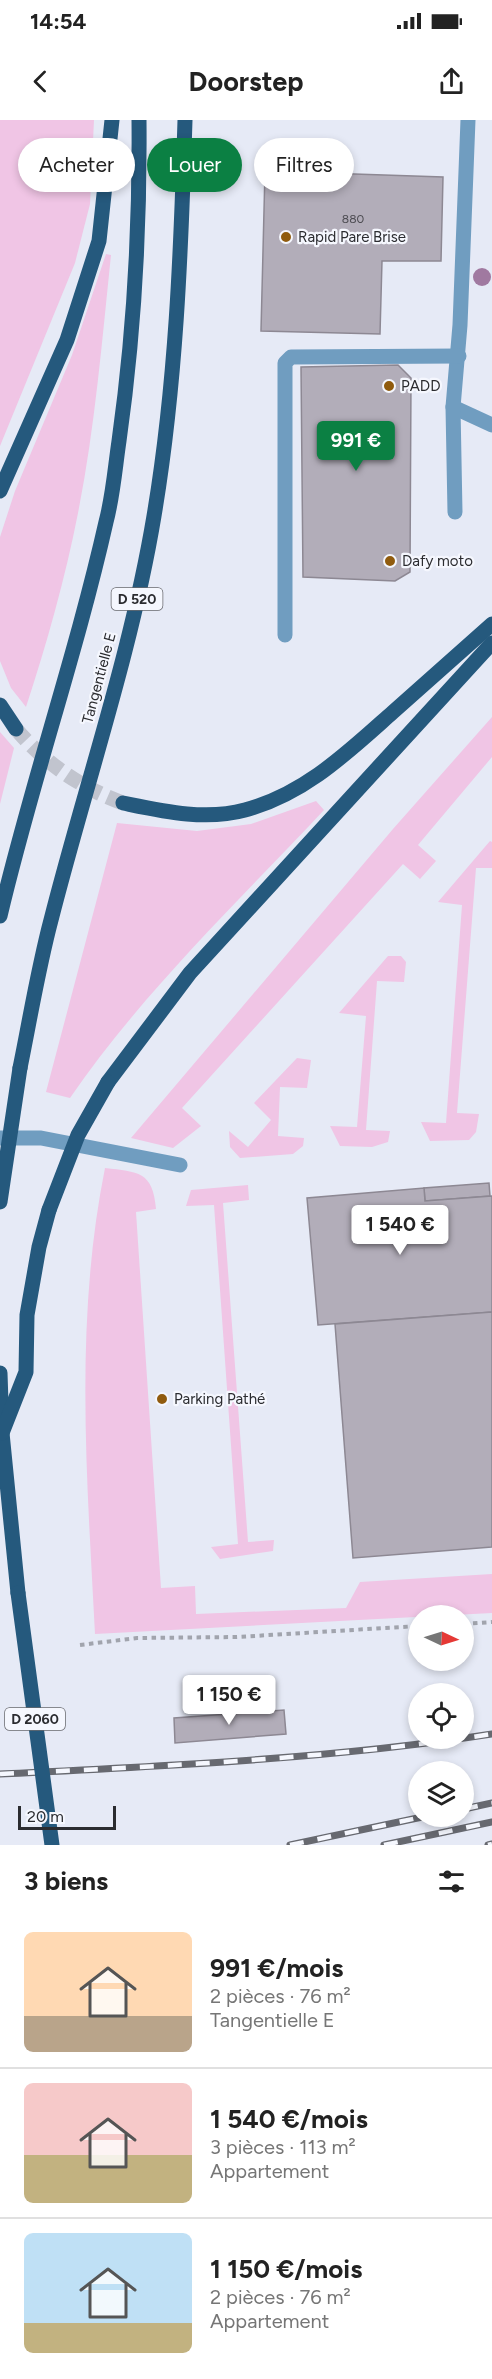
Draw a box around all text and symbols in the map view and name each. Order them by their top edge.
text: 14:54 [30,8,87,35]
icon: back [24,65,57,98]
text: Doorstep [189,65,303,98]
icon: share [435,65,468,98]
chip: Acheter [18,138,135,192]
chip: Louer [147,138,242,192]
chip: Filtres [254,138,354,192]
house number: 880 [342,212,365,226]
place label: Rapid Pare Brise [298,228,406,246]
marker: Rapid Pare Brise [279,230,293,244]
place label: PADD [401,377,440,395]
marker: PADD [382,379,396,393]
pin: 991 € [314,421,398,472]
text: 991 € [331,428,381,452]
place label: Dafy moto [402,552,473,570]
marker: Dafy moto [383,554,397,568]
road number: D 520 [112,588,162,610]
street label: Tangentielle E [78,631,120,725]
pin: 1 540 € [345,1205,455,1256]
text: 1 540 € [365,1212,435,1236]
place label: Parking Pathé [174,1390,265,1408]
marker: Parking Pathé [155,1392,169,1406]
north arrow [408,1605,474,1671]
map controls [408,1605,474,1827]
pin: 1 150 € [174,1675,284,1726]
text: 1 150 € [197,1682,261,1706]
button: locate [408,1683,474,1749]
road number: D 2060 [5,1708,65,1730]
button: layers [408,1761,474,1827]
scale bar [18,1803,116,1830]
text: 20 m [27,1807,64,1826]
text: 3 biens [24,1865,108,1897]
icon: filters [435,1865,468,1898]
text: 991 €/mois [210,1952,343,1984]
icon: home [72,1956,144,2028]
text: 2 pièces · 76 m² [210,1984,351,2008]
text: Tangentielle E [210,2008,335,2032]
text: 1 540 €/mois [210,2103,368,2135]
icon: home [72,2107,144,2179]
text: 3 pièces · 113 m² [210,2135,356,2159]
text: Appartement [210,2159,329,2183]
text: 1 150 €/mois [210,2253,362,2285]
icon: home [72,2257,144,2329]
text: 2 pièces · 76 m² [210,2285,351,2309]
text: Appartement [210,2309,329,2333]

